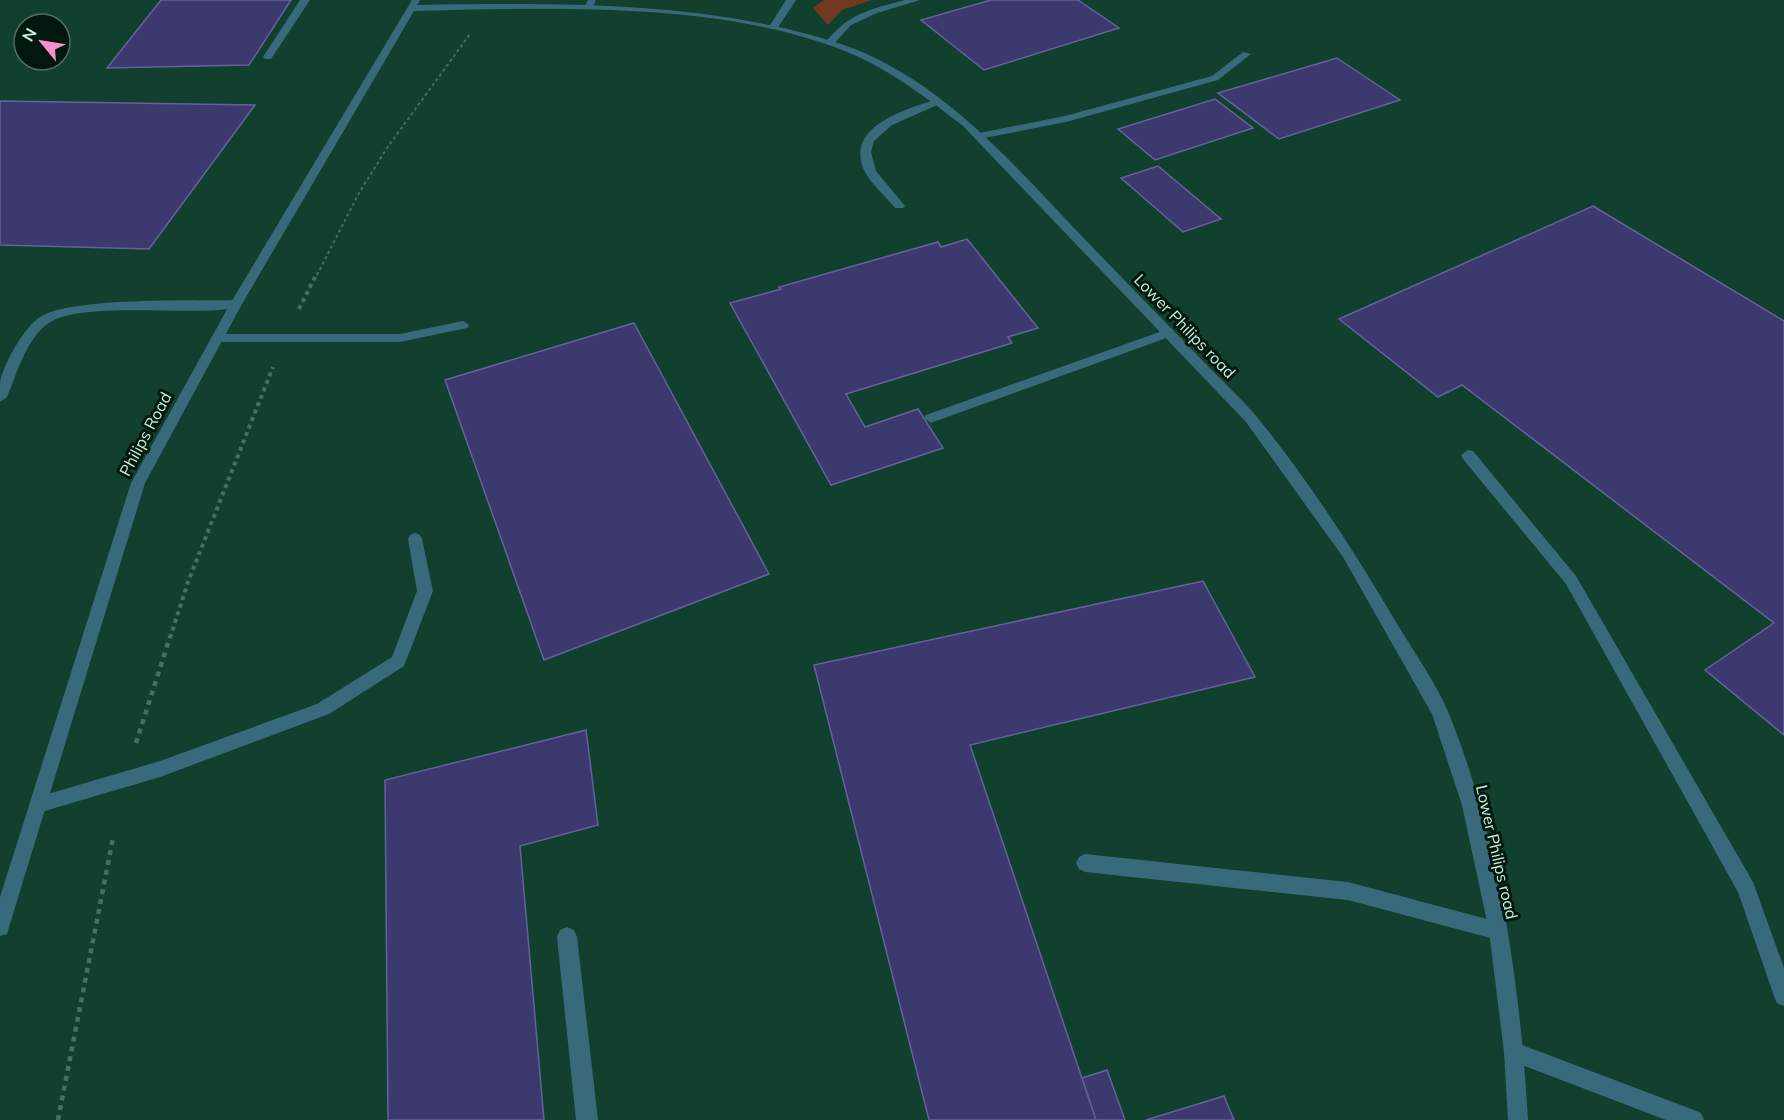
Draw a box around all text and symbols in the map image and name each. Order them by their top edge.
north arrow [12,12,72,72]
text: N [17,24,41,45]
street label: Lower Philips road [1130,270,1240,382]
street label: Philips Road [115,389,175,479]
street label: Lower Philips road [1472,783,1522,921]

